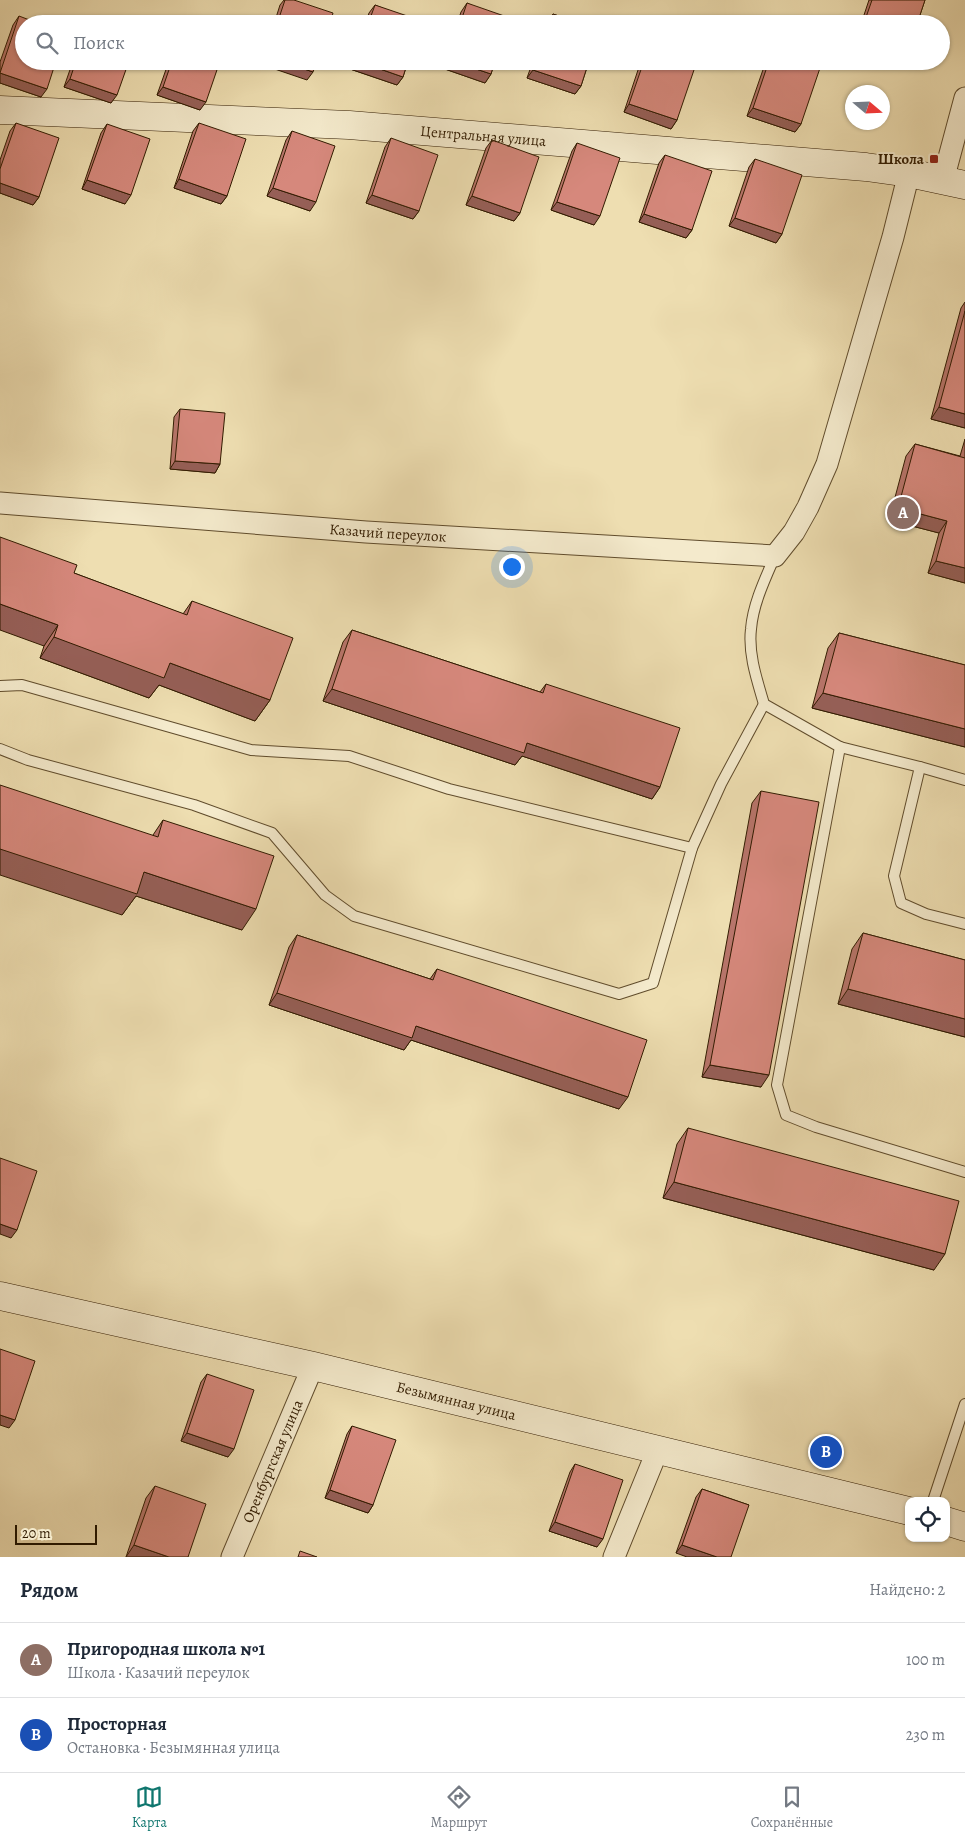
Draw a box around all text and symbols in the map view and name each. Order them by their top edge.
search box [15,15,950,70]
icon: search [33,29,61,57]
text: Поиск [73,30,125,56]
north arrow [845,85,890,130]
street label: Центральная улица [420,121,547,151]
place label: Школа [878,149,925,169]
marker: Школа [928,153,940,165]
pin: A [887,494,919,532]
street label: Казачий переулок [329,519,447,547]
your location [499,554,525,580]
street label: Безымянная улица [394,1377,518,1425]
street label: Оренбургская улица [238,1397,308,1526]
pin: B [810,1433,842,1471]
map controls [905,1497,950,1542]
button: locate [905,1497,950,1542]
scale bar [15,1522,98,1545]
text: 20 m [22,1524,51,1543]
text: Рядом [20,1576,78,1604]
text: Найдено: 2 [869,1579,945,1601]
text: Пригородная школа №1 [67,1636,265,1662]
text: A [31,1649,41,1671]
text: 100 m [906,1649,945,1671]
text: Школа · Казачий переулок [67,1662,250,1684]
text: Просторная [67,1711,167,1737]
text: B [31,1724,41,1746]
text: 230 m [906,1724,945,1746]
text: Остановка · Безымянная улица [67,1737,280,1759]
tab: Карта [132,1783,167,1832]
tab: Маршрут [431,1783,487,1832]
tab: Сохранённые [751,1783,833,1832]

